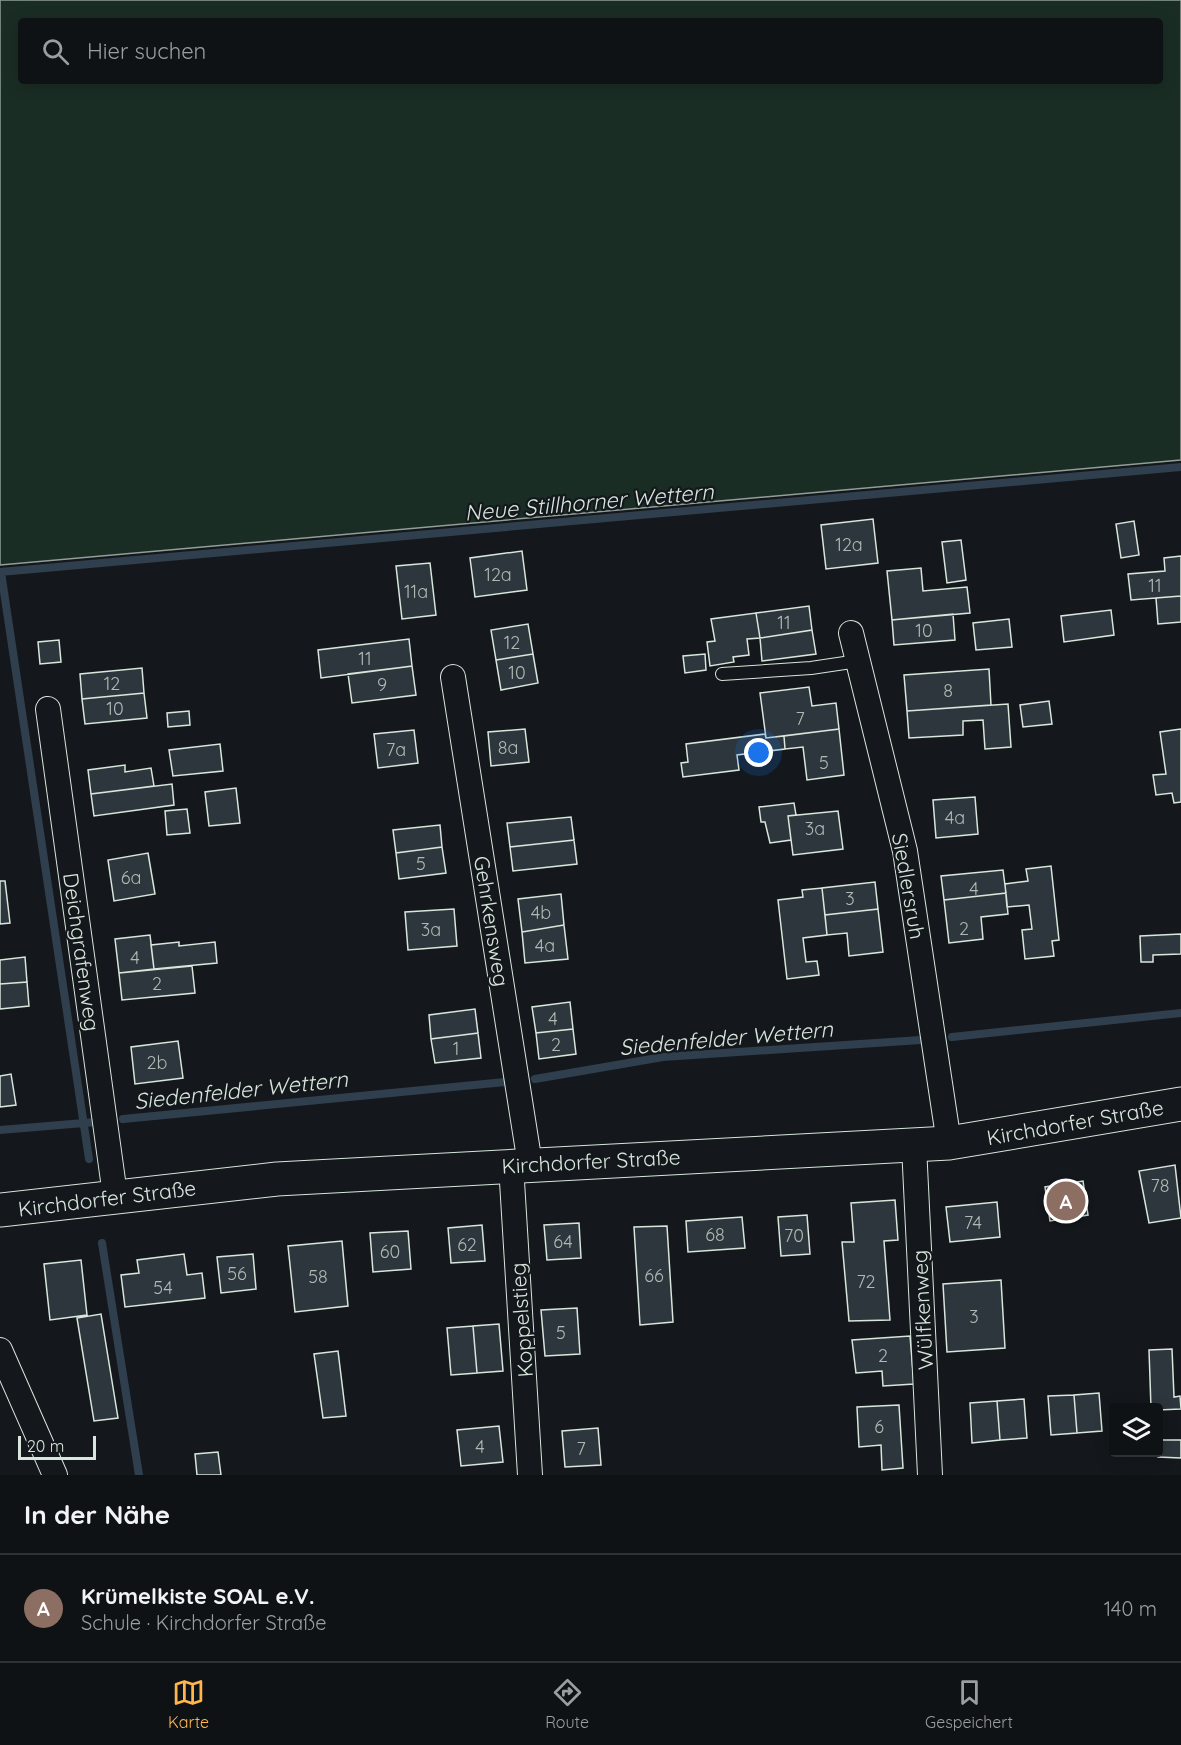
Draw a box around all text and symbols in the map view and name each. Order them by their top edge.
search box [18,18,1163,84]
icon: search [39,35,72,68]
text: Hier suchen [87,37,206,65]
water label: Neue Stillhorner Wettern [463,477,716,527]
house number: 12a [835,533,863,556]
house number: 12a [484,563,512,586]
house number: 11 [1148,574,1162,597]
house number: 11a [404,580,428,603]
house number: 11 [777,611,791,634]
house number: 10 [915,619,933,642]
house number: 12 [504,631,520,654]
house number: 11 [358,647,372,670]
house number: 10 [508,661,526,684]
house number: 12 [104,672,120,695]
house number: 9 [377,673,387,696]
house number: 8 [943,679,953,702]
house number: 10 [106,697,124,720]
house number: 7 [795,707,805,730]
house number: 8a [498,736,518,759]
house number: 7a [386,738,406,761]
your location [744,738,773,767]
house number: 5 [819,751,829,774]
house number: 4a [945,806,965,829]
house number: 3a [805,817,825,840]
street label: Siedlersruh [887,831,931,941]
house number: 5 [416,852,426,875]
street label: Gehrkensweg [469,854,515,988]
house number: 6a [121,866,141,889]
street label: Deichgrafenweg [58,871,106,1033]
house number: 4 [969,877,979,900]
house number: 3 [845,887,855,910]
house number: 4b [531,901,551,924]
house number: 2 [959,917,969,940]
house number: 3a [421,918,441,941]
house number: 4a [535,934,555,957]
house number: 4 [130,946,140,969]
house number: 2 [152,972,162,995]
house number: 4 [548,1007,558,1030]
water label: Siedenfelder Wettern [618,1015,835,1061]
house number: 2 [551,1033,561,1056]
house number: 1 [453,1037,459,1060]
house number: 2b [147,1051,168,1074]
water label: Siedenfelder Wettern [133,1065,350,1115]
street label: Kirchdorfer Straße [985,1094,1165,1150]
street label: Kirchdorfer Straße [501,1143,681,1179]
street label: Kirchdorfer Straße [17,1174,197,1222]
house number: 78 [1151,1174,1169,1197]
pin: A [1046,1178,1086,1224]
house number: 74 [964,1211,982,1234]
house number: 68 [705,1223,725,1246]
house number: 70 [784,1224,804,1247]
house number: 64 [553,1230,573,1253]
house number: 62 [457,1233,477,1256]
house number: 60 [380,1240,400,1263]
street label: Wülfkenweg [906,1249,938,1371]
house number: 56 [227,1262,247,1285]
street label: Koppelstieg [504,1262,538,1378]
house number: 66 [644,1264,664,1287]
house number: 58 [308,1265,328,1288]
house number: 72 [856,1270,876,1293]
house number: 54 [153,1276,173,1299]
house number: 3 [969,1305,979,1328]
house number: 5 [556,1321,566,1344]
house number: 2 [878,1344,888,1367]
map controls [1109,1403,1163,1457]
button: layers [1109,1403,1163,1457]
house number: 6 [874,1415,884,1438]
scale bar [18,1433,96,1460]
house number: 4 [475,1435,485,1458]
text: 20 m [27,1436,64,1456]
house number: 7 [576,1437,586,1460]
text: In der Nähe [24,1498,170,1531]
text: Krümelkiste SOAL e.V. [81,1582,314,1610]
text: A [37,1596,50,1621]
text: 140 m [1104,1596,1157,1621]
text: Schule · Kirchdorfer Straße [81,1610,326,1635]
tab: Karte [168,1676,209,1732]
tab: Route [545,1676,589,1732]
tab: Gespeichert [925,1676,1013,1732]

